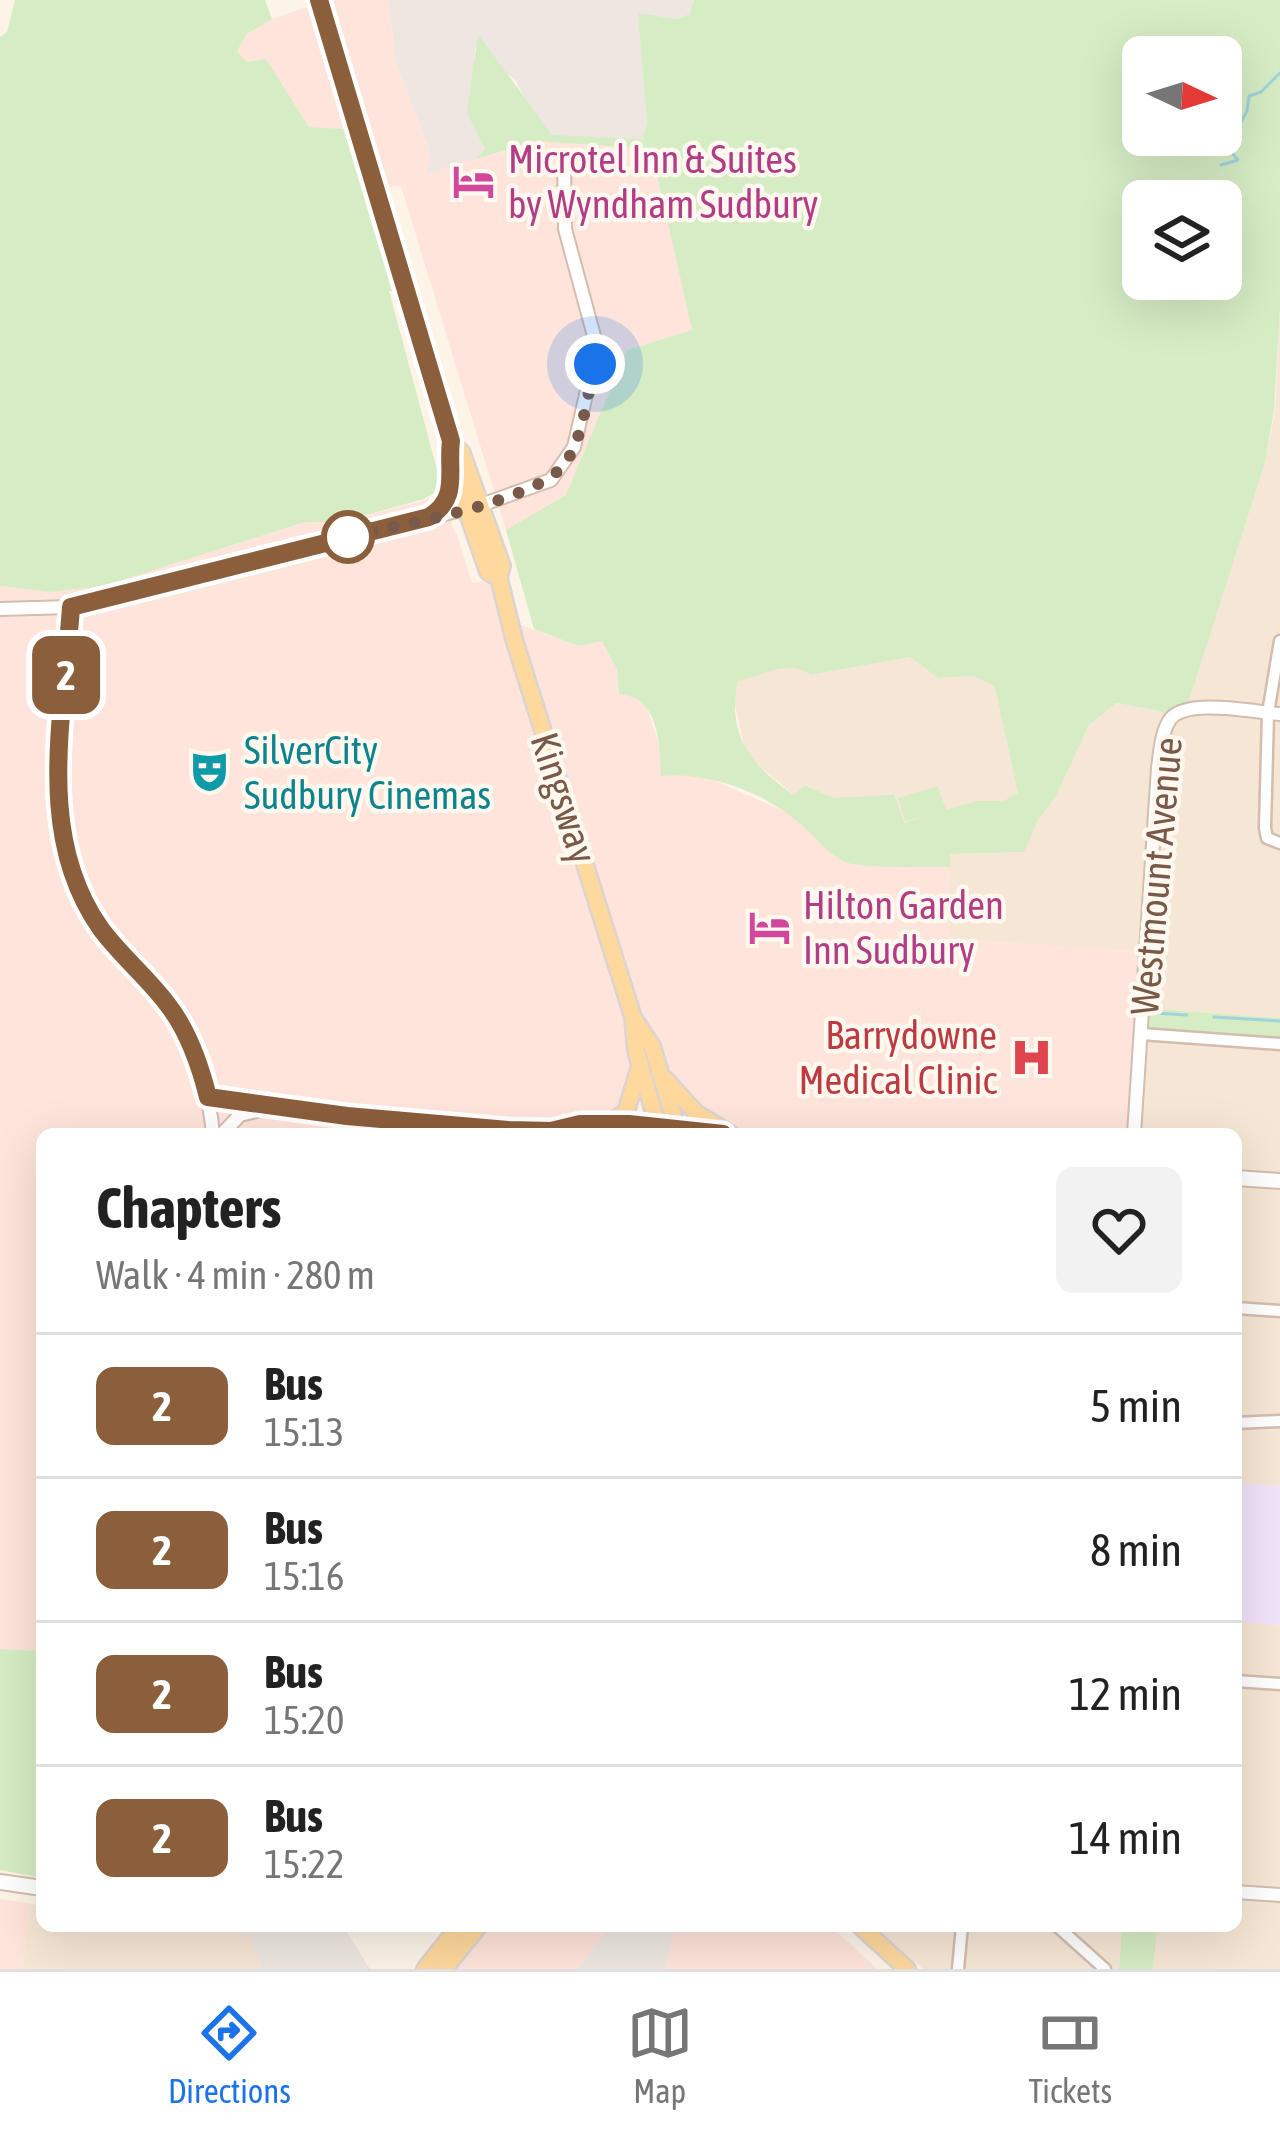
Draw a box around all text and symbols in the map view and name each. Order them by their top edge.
north arrow [1122,36,1242,156]
map controls [1122,36,1242,300]
place label: Microtel Inn & Suites by Wyndham Sudbury [508,137,818,226]
hotel icon: Microtel Inn & Suites by Wyndham Sudbury [451,158,497,204]
button: layers [1122,180,1242,300]
your location [565,334,625,394]
unlabelled marker [323,512,373,562]
line badge: 2 [27,636,105,714]
text: 2 [56,651,76,699]
street label: Kingsway [522,727,606,869]
place label: SilverCity Sudbury Cinemas [244,728,491,817]
street label: Westmount Avenue [1122,735,1190,1017]
theatre icon: SilverCity Sudbury Cinemas [187,749,233,795]
place label: Hilton Garden Inn Sudbury [803,883,1004,972]
hotel icon: Hilton Garden Inn Sudbury [746,904,792,950]
place label: Barrydowne Medical Clinic [798,1013,998,1102]
hospital icon: Barrydowne Medical Clinic [1008,1034,1054,1080]
button: heart [1056,1167,1182,1293]
text: Chapters [96,1175,281,1240]
text: Walk · 4 min · 280 m [96,1253,375,1297]
text: Bus [264,1358,323,1410]
text: 5 min [1090,1380,1182,1432]
text: 2 [152,1382,172,1430]
text: 15:13 [264,1410,344,1454]
text: Bus [264,1502,323,1554]
text: 8 min [1090,1524,1182,1576]
text: 2 [152,1526,172,1574]
text: 15:16 [264,1554,344,1598]
text: Bus [264,1646,323,1698]
text: 12 min [1069,1668,1182,1720]
text: 2 [152,1670,172,1718]
text: 15:20 [264,1698,344,1742]
text: Bus [264,1790,323,1842]
text: 14 min [1069,1812,1182,1864]
text: 2 [152,1814,172,1862]
text: 15:22 [264,1842,344,1886]
tab: Directions [168,2000,291,2110]
tab: Map [627,2000,693,2110]
tab: Tickets [1028,2000,1112,2110]

